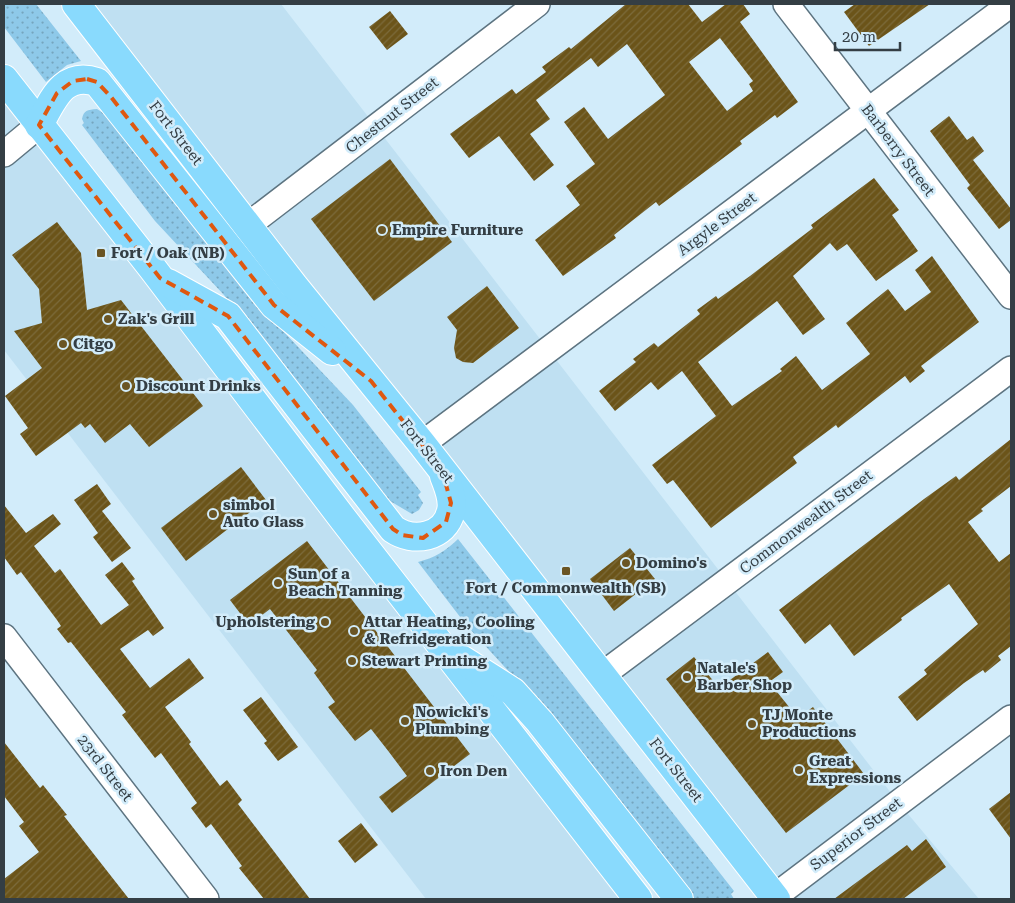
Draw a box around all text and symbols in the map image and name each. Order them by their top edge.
scale bar [835,20,900,52]
text: 20 m [842,28,877,46]
street label: Chestnut Street [342,73,442,157]
street label: Fort Street [145,97,207,169]
street label: Barberry Street [858,100,939,200]
street label: Argyle Street [674,188,760,259]
place label: Empire Furniture [392,221,524,239]
marker: Empire Furniture [376,224,388,236]
place label: Fort / Oak (NB) [111,244,225,262]
marker: Fort / Oak (NB) [95,247,107,259]
place label: Zak's Grill [118,310,195,328]
marker: Zak's Grill [102,313,114,325]
place label: Citgo [73,335,114,353]
marker: Citgo [57,338,69,350]
place label: Discount Drinks [136,377,261,395]
marker: Discount Drinks [120,380,132,392]
street label: Fort Street [396,415,458,487]
street label: Commonwealth Street [736,466,876,578]
place label: simbol Auto Glass [223,496,304,531]
marker: simbol Auto Glass [207,508,219,520]
place label: Domino's [636,554,707,572]
marker: Domino's [620,557,632,569]
place label: Sun of a Beach Tanning [288,565,403,600]
marker: Fort / Commonwealth (SB) [560,565,572,577]
marker: Sun of a Beach Tanning [272,577,284,589]
place label: Fort / Commonwealth (SB) [466,579,666,597]
place label: Upholstering [215,613,316,631]
place label: Attar Heating, Cooling & Refridgeration [364,613,535,648]
marker: Upholstering [319,616,331,628]
marker: Attar Heating, Cooling & Refridgeration [348,625,360,637]
place label: Stewart Printing [362,652,488,670]
marker: Stewart Printing [346,655,358,667]
place label: Natale's Barber Shop [697,659,792,694]
marker: Natale's Barber Shop [681,671,693,683]
place label: Nowicki's Plumbing [415,703,490,738]
place label: TJ Monte Productions [762,706,856,741]
marker: Nowicki's Plumbing [399,715,411,727]
marker: TJ Monte Productions [746,718,758,730]
street label: 23rd Street [74,731,137,805]
street label: Fort Street [645,734,707,806]
place label: Great Expressions [809,752,901,787]
place label: Iron Den [440,762,507,780]
marker: Great Expressions [793,764,805,776]
marker: Iron Den [424,765,436,777]
street label: Superior Street [807,794,906,874]

